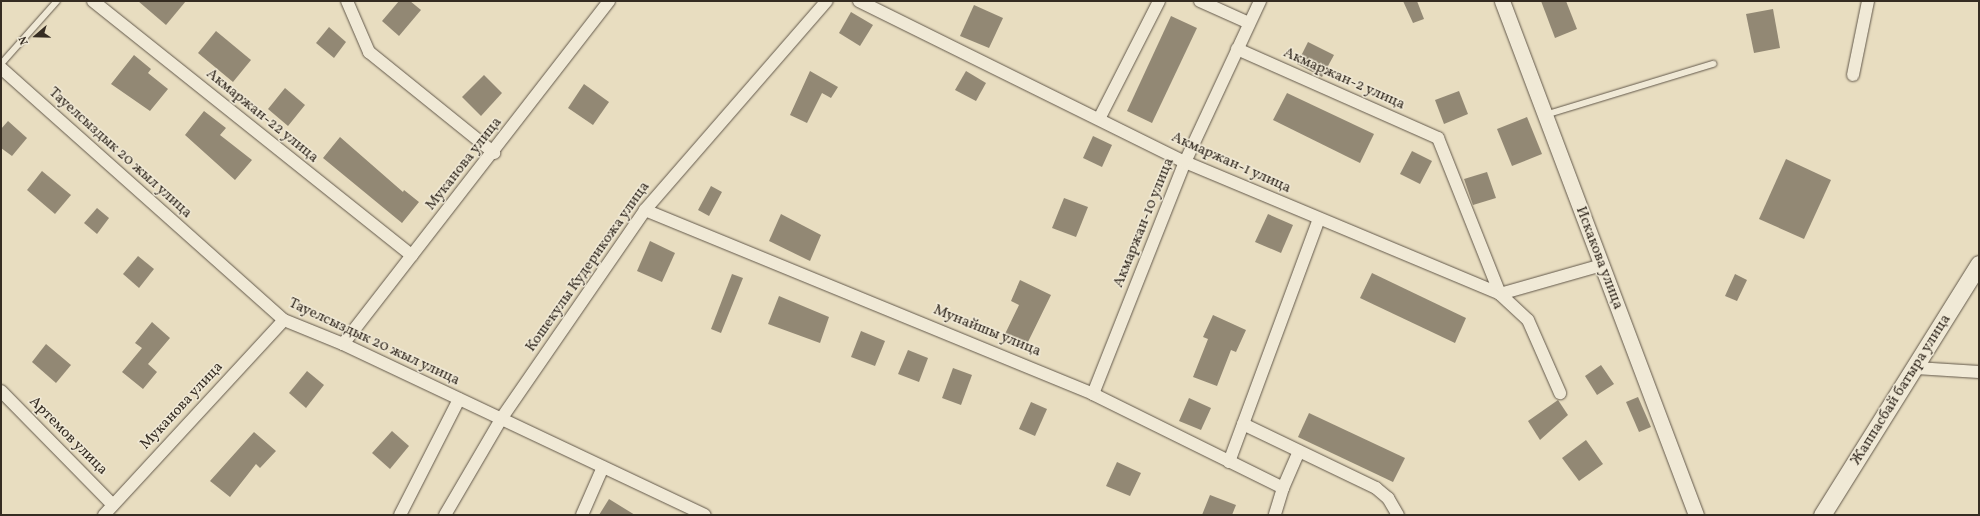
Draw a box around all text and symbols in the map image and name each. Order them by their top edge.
north arrow [16,16,56,56]
text: N [16,34,33,47]
street label: Акмаржан-2 улица [1280,44,1408,114]
street label: Акмаржан-22 улица [202,65,322,167]
street label: Тауелсыздык 20 жыл улица [44,84,196,222]
street label: Муканова улица [422,114,506,214]
street label: Акмаржан-1 улица [1168,128,1294,198]
street label: Акмаржан-10 улица [1110,155,1178,291]
street label: Кошекулы Кудерикожа улица [522,178,654,356]
street label: Искакова улица [1571,204,1627,312]
street label: Тауелсыздык 20 жыл улица [285,294,463,390]
street label: Мунайшы улица [930,301,1044,361]
street label: Жаппасбай батыра улица [1847,311,1955,469]
street label: Муканова улица [137,358,227,454]
street label: Артемов улица [25,393,111,479]

